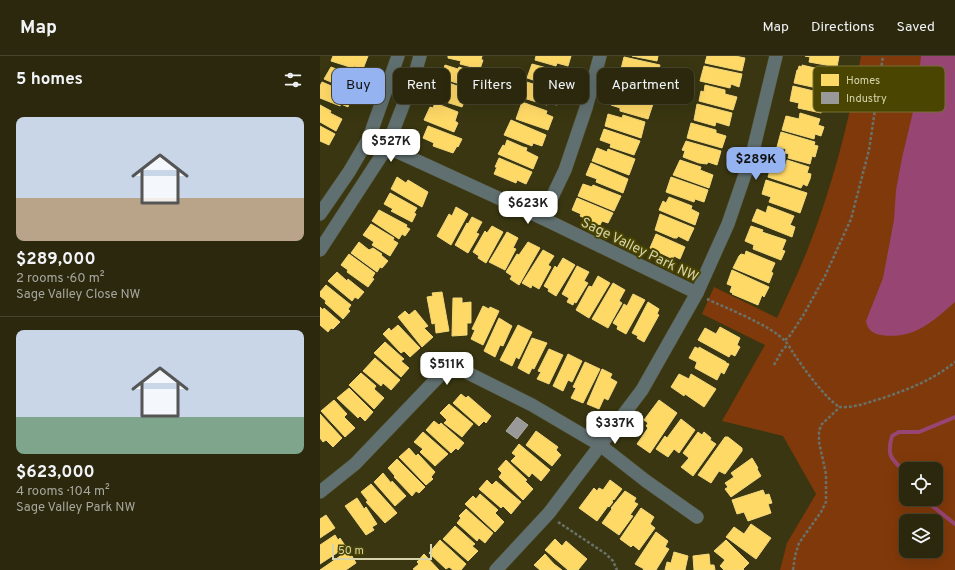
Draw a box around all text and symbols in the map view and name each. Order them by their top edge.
text: Map [20,16,57,40]
text: Map [763,19,789,36]
text: Directions [811,19,875,36]
text: Saved [897,19,935,36]
legend [813,66,945,112]
chip: Buy [332,68,385,104]
chip: Rent [393,68,450,104]
chip: Filters [458,68,526,104]
chip: New [534,68,589,104]
chip: Apartment [597,68,694,104]
text: 5 homes [16,69,83,91]
icon: filters [282,69,304,91]
text: Homes [846,74,880,88]
text: Industry [846,92,887,106]
pin: $527K [363,129,419,163]
text: $527K [371,134,411,150]
icon: home [124,143,196,215]
pin: $289K [728,147,784,181]
text: $289K [735,152,777,168]
pin: $623K [500,191,556,225]
text: $623K [508,196,548,212]
street label: Sage Valley Park NW [578,215,701,286]
text: $289,000 [16,249,96,271]
text: 2 rooms · 60 m² [16,271,105,287]
text: Sage Valley Close NW [16,287,140,303]
pin: $511K [419,352,475,386]
icon: home [124,356,196,428]
text: $511K [429,357,465,373]
pin: $337K [587,411,643,445]
text: $337K [595,416,635,432]
text: $623,000 [16,462,95,484]
map controls [899,462,943,558]
button: locate [899,462,943,506]
text: 4 rooms · 104 m² [16,484,110,500]
text: Sage Valley Park NW [16,500,135,516]
button: layers [899,514,943,558]
scale bar [332,542,432,561]
text: 50 m [338,544,364,558]

